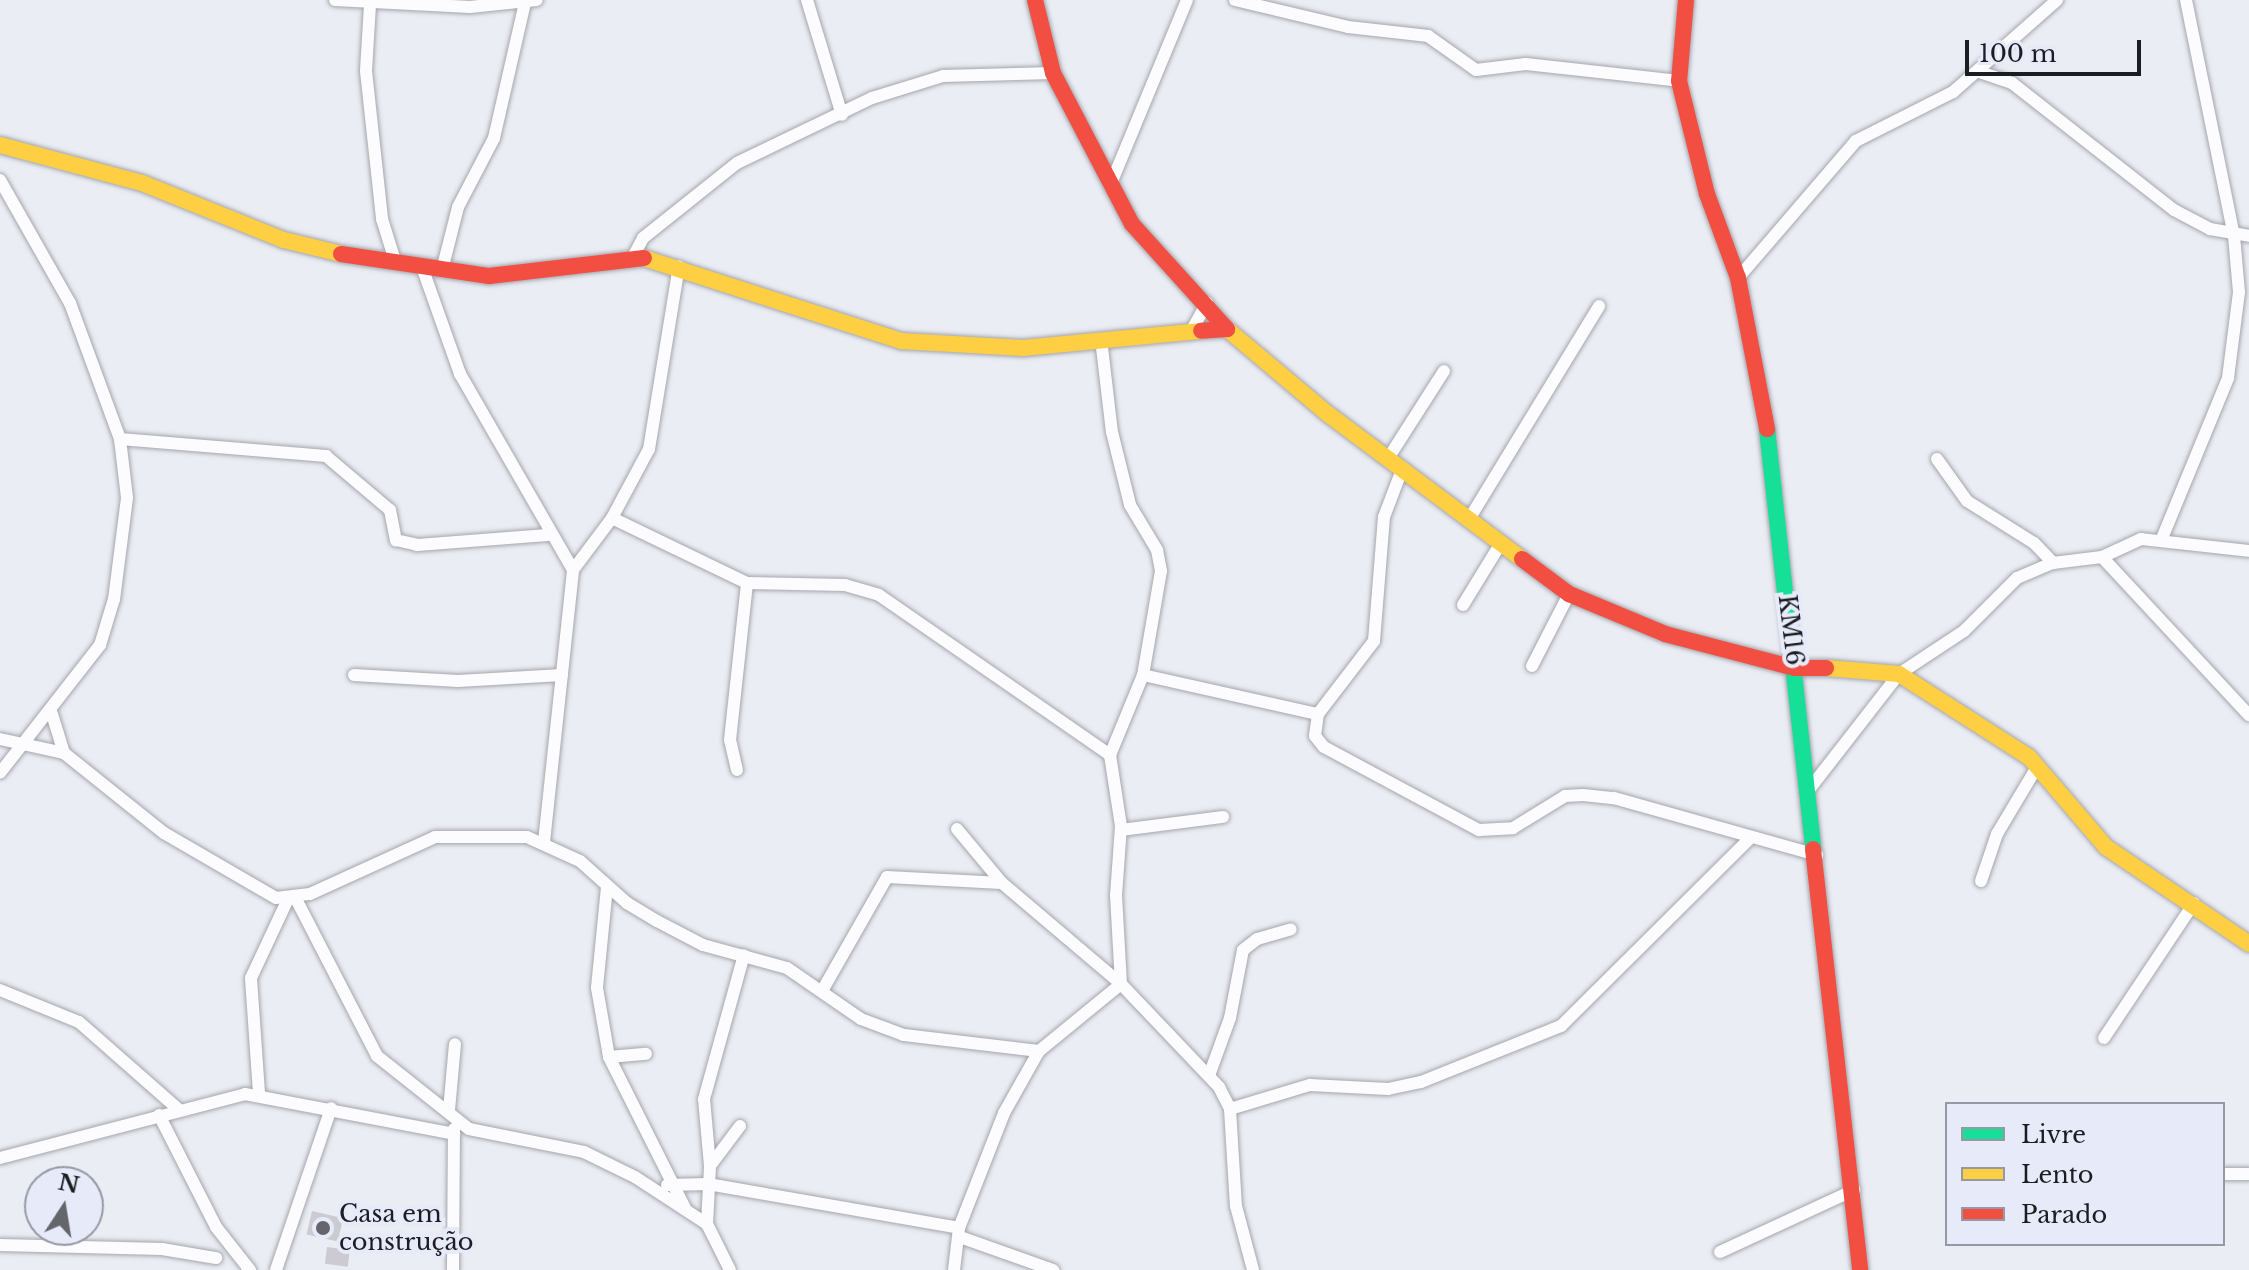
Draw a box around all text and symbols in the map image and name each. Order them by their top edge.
scale bar [1969,24,2145,74]
text: 100 m [1979,39,2057,68]
street label: KM16 [1772,593,1810,667]
legend [1945,1102,2225,1246]
text: Livre [2021,1120,2086,1149]
text: Lento [2021,1160,2094,1189]
north arrow [24,1166,104,1246]
text: N [56,1169,82,1199]
place label: Casa em construção [339,1200,473,1256]
text: Parado [2021,1200,2107,1229]
marker: Casa em construção [314,1219,332,1237]

